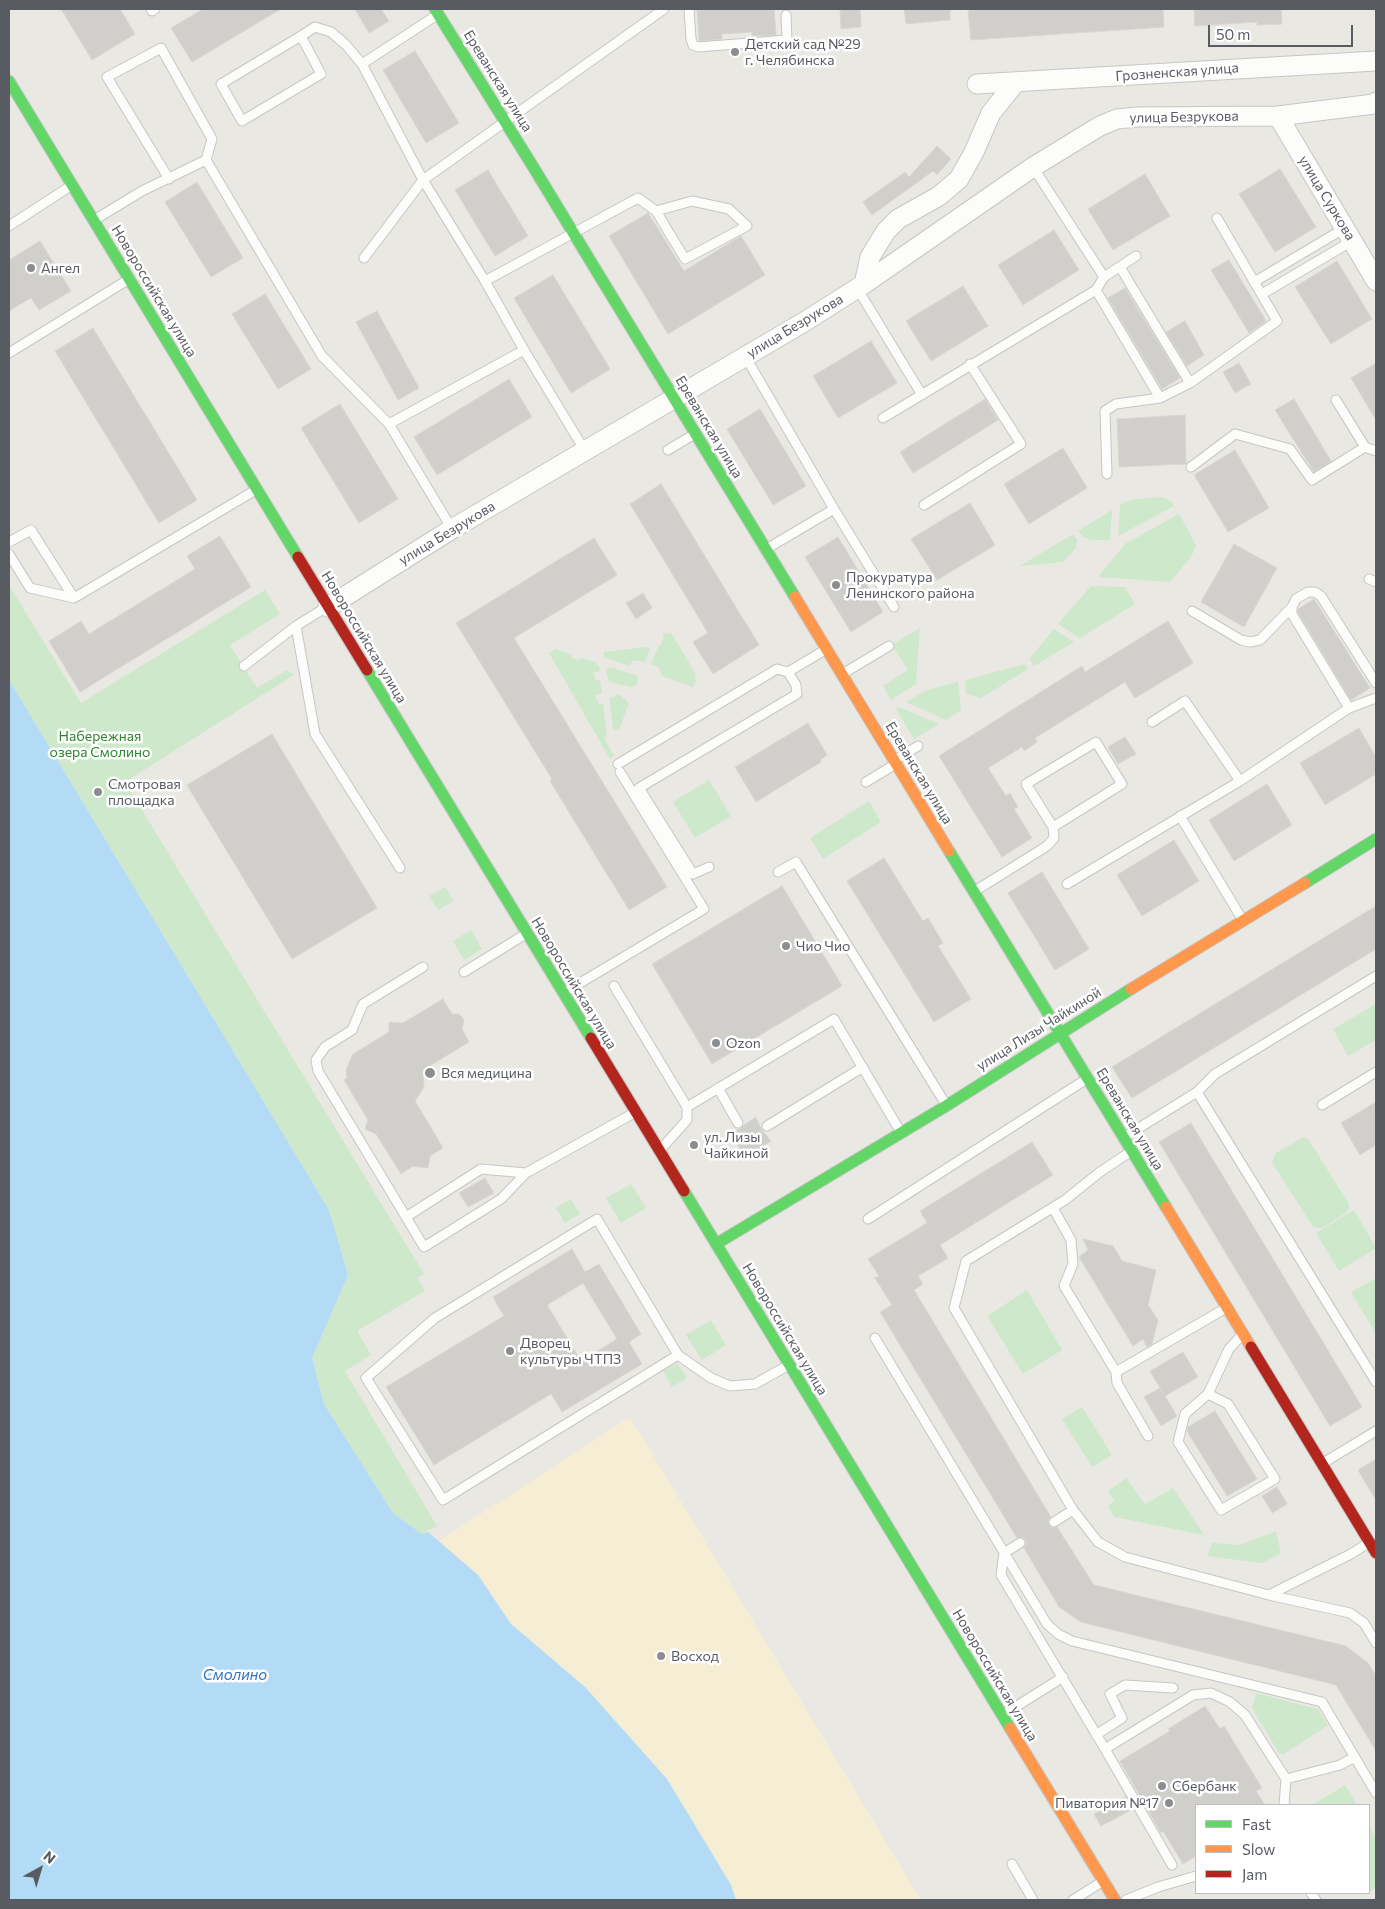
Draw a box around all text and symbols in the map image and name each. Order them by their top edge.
scale bar [1210,15,1355,47]
text: 50 m [1216,25,1250,43]
street label: Ереванская улица [460,27,536,135]
place label: Детский сад №29 г. Челябинска [745,36,861,68]
marker: Детский сад №29 г. Челябинска [729,46,741,58]
street label: Грозненская улица [1115,59,1239,85]
street label: улица Безрукова [1129,108,1239,126]
street label: улица Суркова [1295,153,1359,243]
street label: Новороссийская улица [108,222,200,360]
place label: Ангел [41,260,80,276]
marker: Ангел [25,262,37,274]
street label: улица Безрукова [744,291,846,361]
street label: Ереванская улица [672,373,746,481]
street label: улица Безрукова [396,498,498,568]
street label: Новороссийская улица [318,568,410,706]
place label: Прокуратура Ленинского района [846,569,974,602]
marker: Прокуратура Ленинского района [830,579,842,591]
street label: Ереванская улица [882,719,956,827]
park label: Набережная озера Смолино [50,728,150,760]
place label: Смотровая площадка [108,776,181,809]
marker: Смотровая площадка [92,786,104,798]
street label: Новороссийская улица [528,914,620,1052]
place label: Чио Чио [796,938,850,954]
marker: Чио Чио [780,940,792,952]
street label: улица Лизы Чайкиной [974,984,1104,1074]
place label: Ozon [726,1035,761,1051]
marker: Ozon [710,1037,722,1049]
place label: Вся медицина [441,1065,532,1081]
street label: Ереванская улица [1093,1065,1167,1173]
marker: Вся медицина [423,1066,437,1080]
place label: ул. Лизы Чайкиной [704,1129,769,1162]
marker: ул. Лизы Чайкиной [688,1139,700,1151]
street label: Новороссийская улица [739,1260,831,1398]
place label: Дворец культуры ЧТПЗ [520,1335,621,1368]
marker: Дворец культуры ЧТПЗ [504,1345,516,1357]
street label: Новороссийская улица [949,1606,1041,1744]
place label: Восход [671,1648,719,1664]
marker: Восход [655,1650,667,1662]
water label: Смолино [203,1666,267,1684]
place label: Сбербанк [1172,1778,1237,1794]
marker: Сбербанк [1156,1780,1168,1792]
place label: Пиватория №17 [1055,1795,1159,1811]
marker: Пиватория №17 [1163,1797,1175,1809]
legend [1195,1804,1370,1894]
text: Fast [1242,1815,1271,1833]
text: Slow [1242,1840,1275,1858]
north arrow [15,1844,65,1894]
text: N [40,1847,59,1867]
text: Jam [1242,1865,1267,1883]

